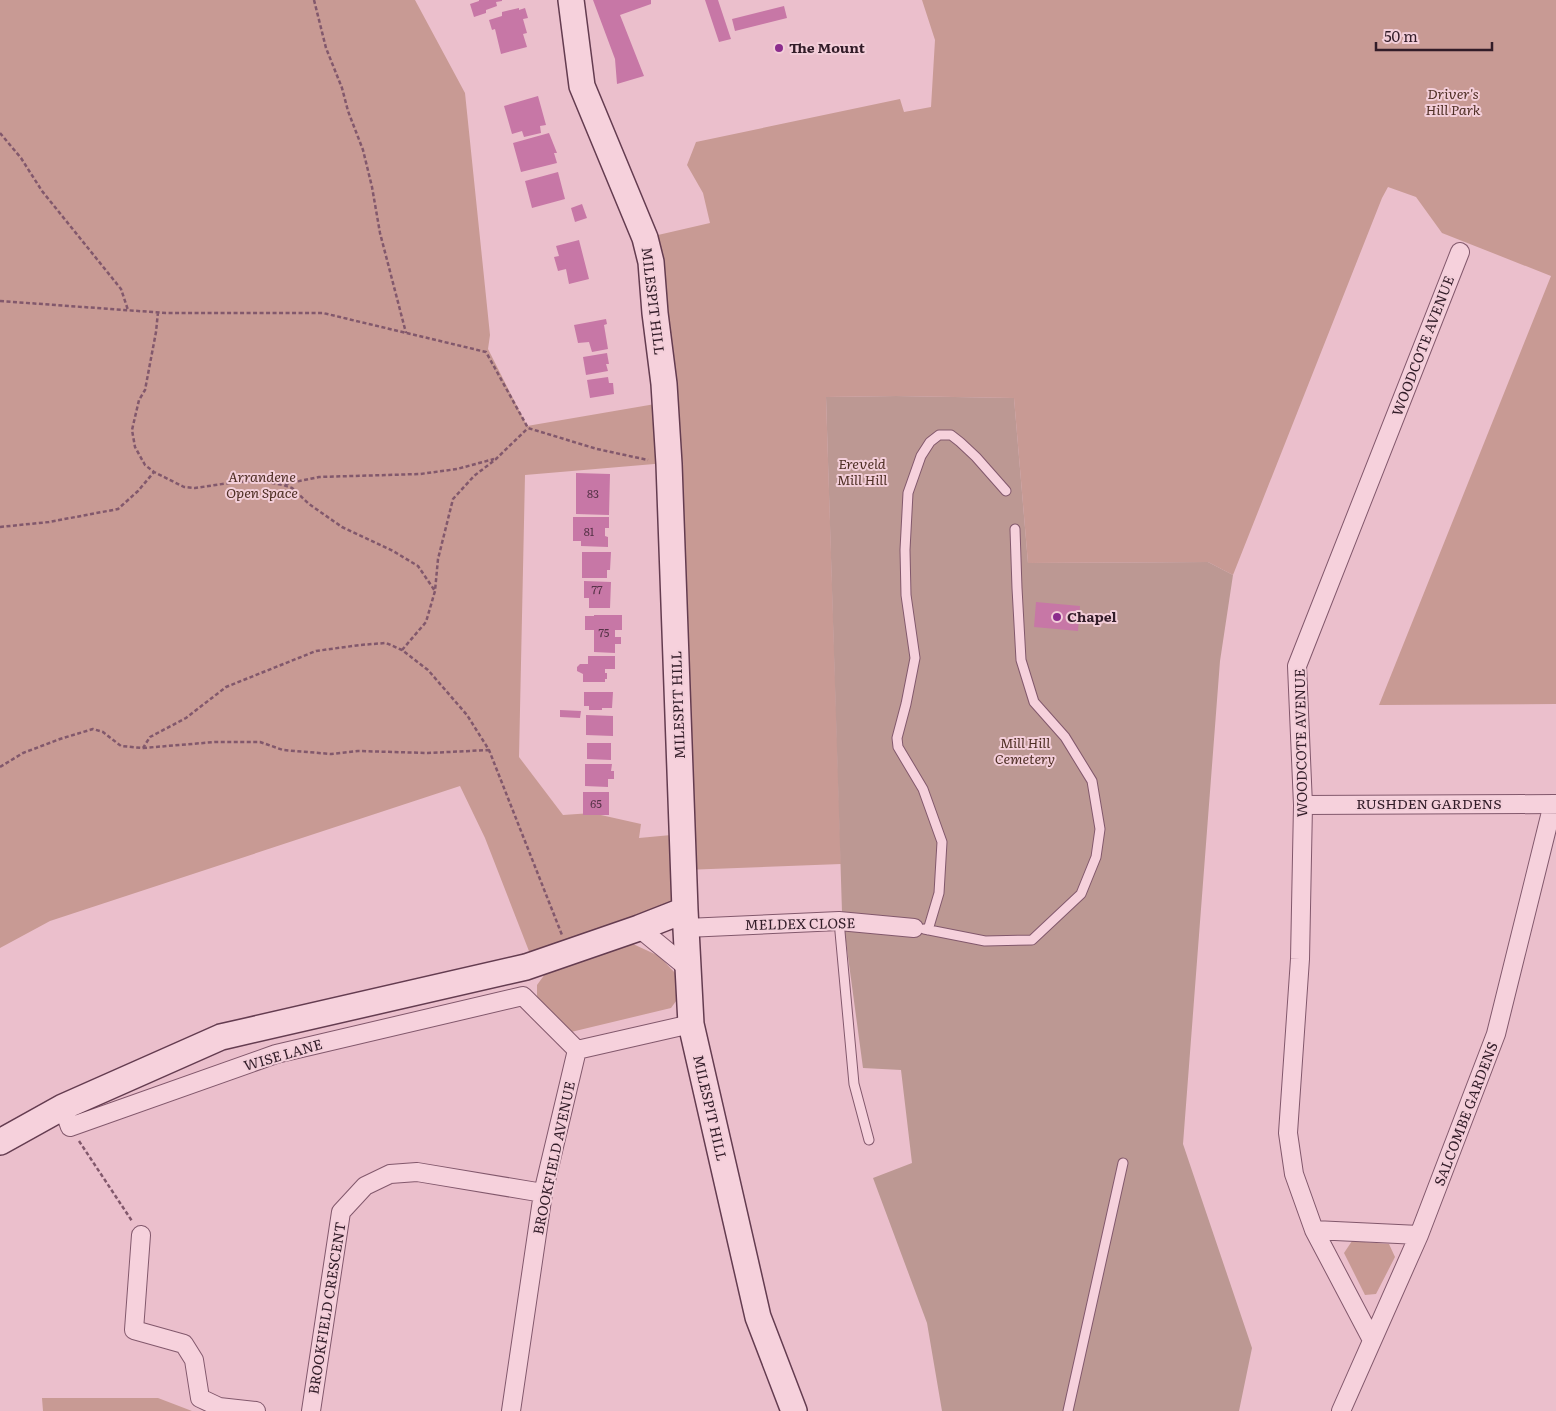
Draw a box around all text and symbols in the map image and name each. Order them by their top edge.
scale bar [1376,20,1492,52]
text: 50 m [1384,24,1418,47]
place label: The Mount [789,37,866,57]
marker: The Mount [773,42,785,54]
park label: Driver's Hill Park [1426,83,1481,119]
street label: MILESPIT HILL [637,246,671,356]
street label: WOODCOTE AVENUE [1386,272,1458,419]
park label: Ereveld Mill Hill [837,453,887,489]
park label: Arrandene Open Space [226,466,298,502]
house number: 83 [587,485,599,501]
house number: 81 [584,523,595,539]
house number: 77 [591,581,603,597]
place label: Chapel [1067,606,1117,626]
marker: Chapel [1051,611,1063,623]
house number: 75 [599,624,610,640]
street label: MILESPIT HILL [665,650,689,760]
street label: WOODCOTE AVENUE [1289,668,1311,818]
park label: Mill Hill Cemetery [995,732,1055,768]
street label: RUSHDEN GARDENS [1356,793,1502,813]
house number: 65 [590,795,602,811]
street label: MELDEX CLOSE [744,912,856,934]
street label: WISE LANE [241,1033,324,1075]
street label: SALCOMBE GARDENS [1428,1039,1502,1189]
street label: MILESPIT HILL [689,1053,733,1163]
street label: BROOKFIELD AVENUE [527,1079,579,1236]
street label: BROOKFIELD CRESCENT [302,1220,350,1396]

